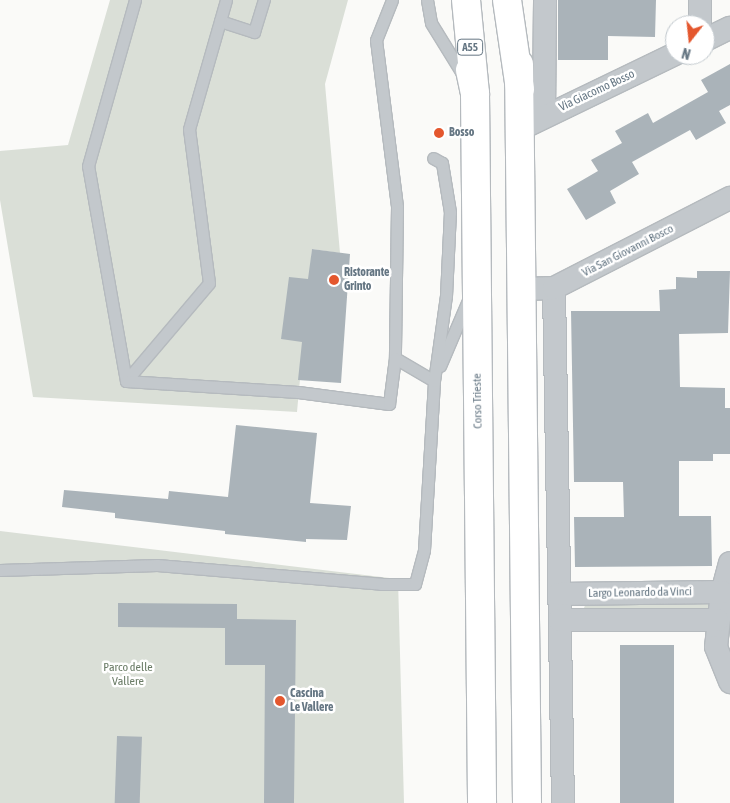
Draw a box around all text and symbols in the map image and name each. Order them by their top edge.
north arrow [665,15,715,65]
road number: A55 [456,38,484,56]
text: N [680,45,692,62]
street label: Via Giacomo Bosso [557,67,637,115]
place label: Bosso [449,126,474,140]
marker: Bosso [433,127,445,139]
street label: Via San Giovanni Bosco [580,222,676,280]
place label: Ristorante Grinto [344,266,389,294]
marker: Ristorante Grinto [328,274,340,286]
street label: Corso Trieste [470,373,486,429]
street label: Largo Leonardo da Vinci [588,585,692,601]
park label: Parco delle Vallere [103,661,153,689]
place label: Cascina Le Vallere [290,687,334,715]
marker: Cascina Le Vallere [274,695,286,707]

